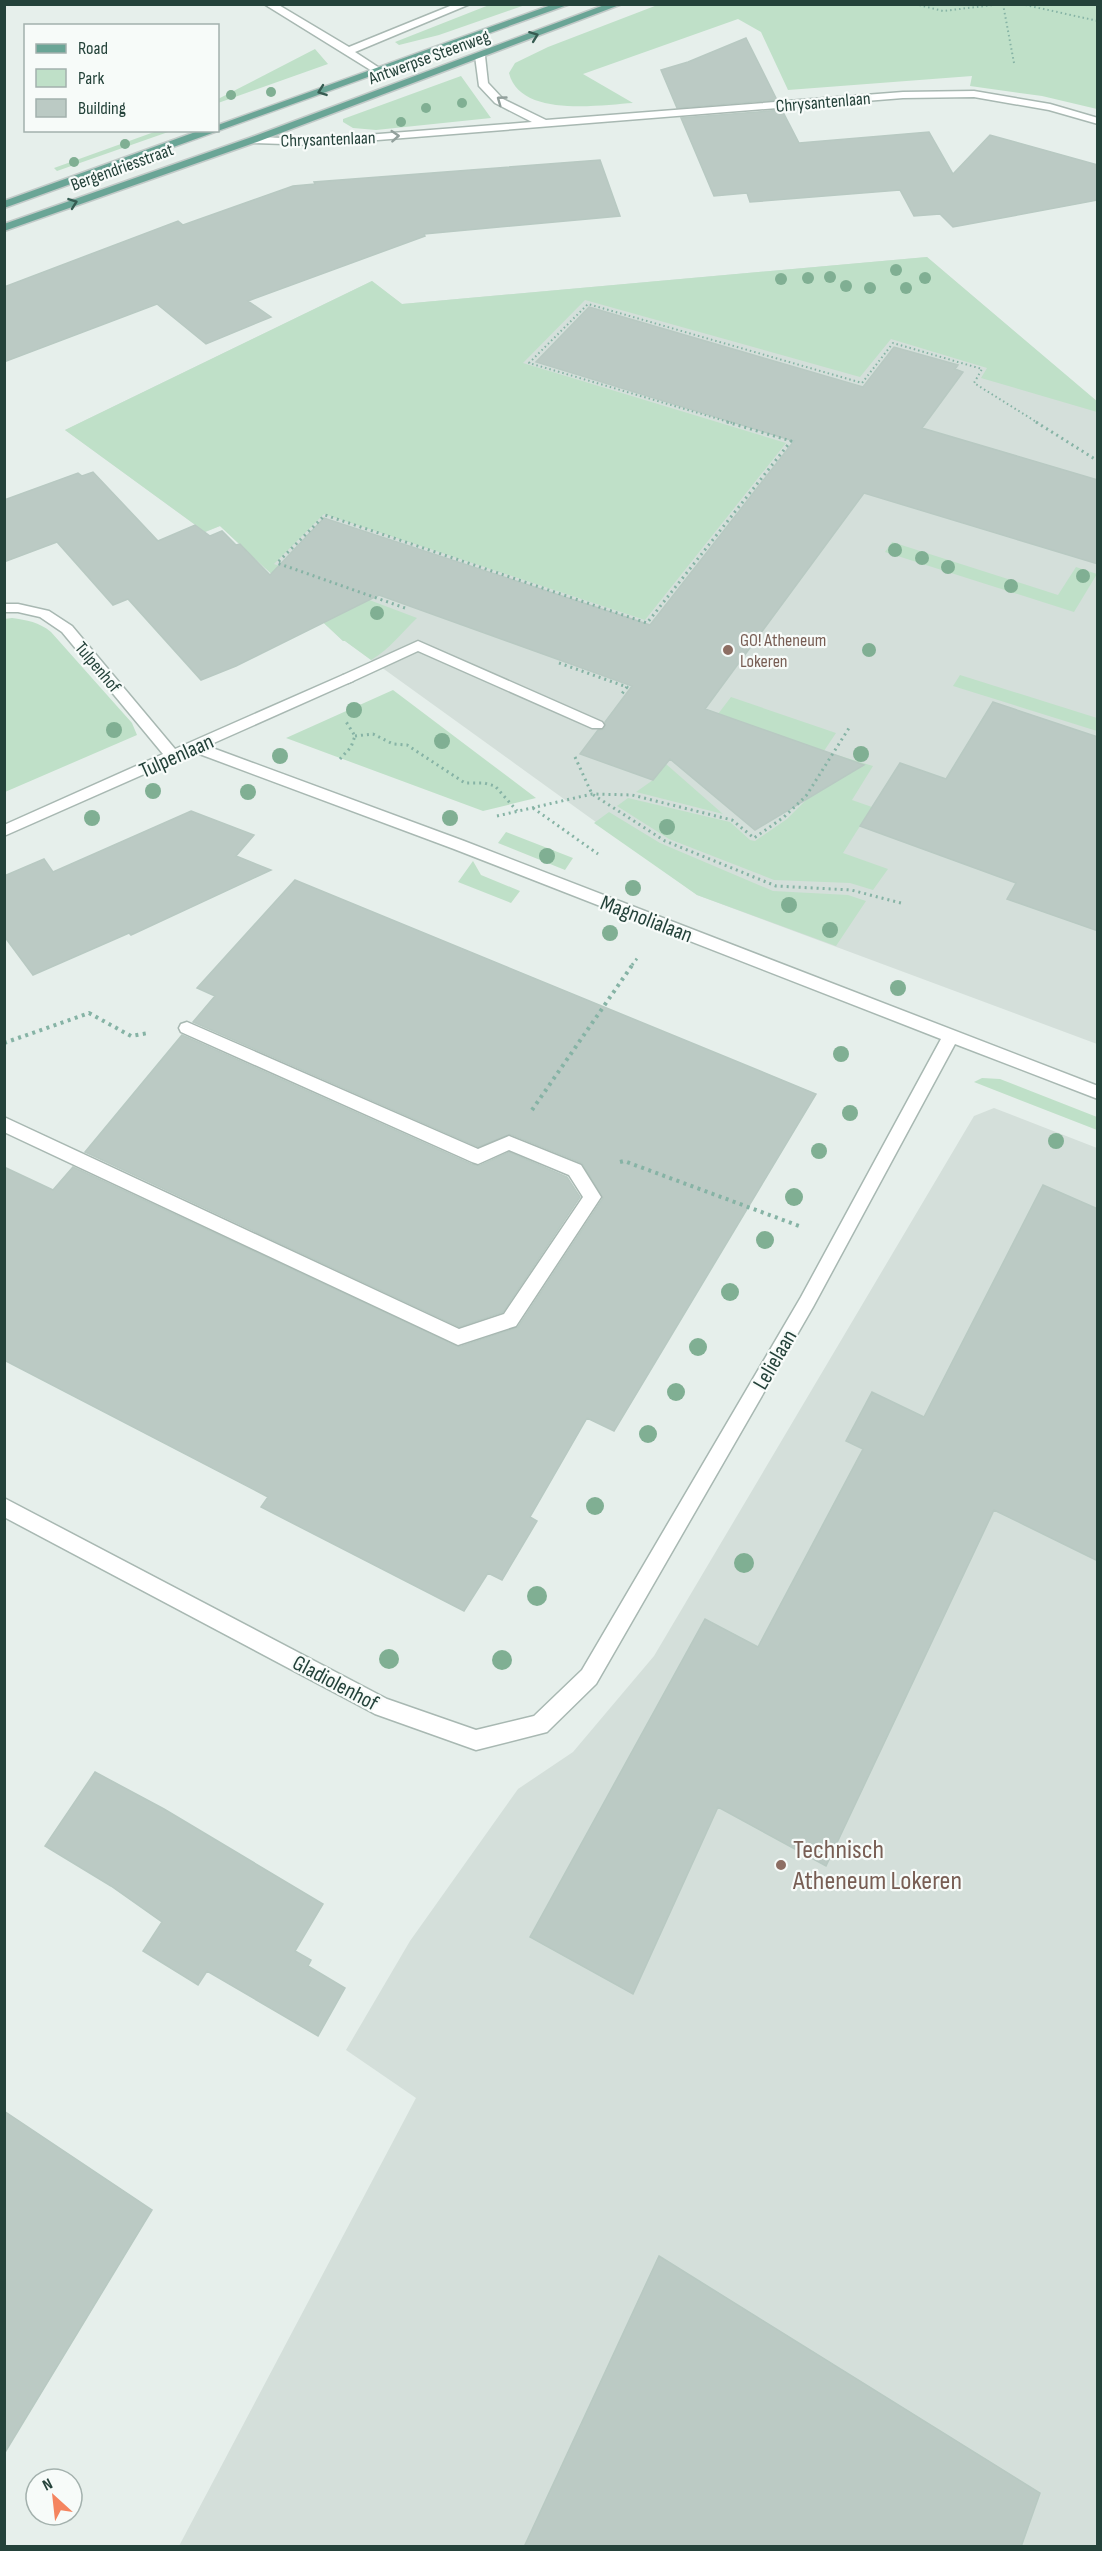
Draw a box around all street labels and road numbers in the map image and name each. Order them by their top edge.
street label: Antwerpse Steenweg [365,26,493,89]
street label: Chrysantenlaan [775,88,871,117]
street label: Chrysantenlaan [280,127,376,152]
street label: Bergendriesstraat [68,139,177,196]
street label: Tulpenhof [70,638,125,698]
street label: Tulpenlaan [135,728,218,785]
street label: Magnolialaan [597,890,696,949]
street label: Lelielaan [747,1325,803,1395]
street label: Gladiolenhof [288,1650,383,1717]

